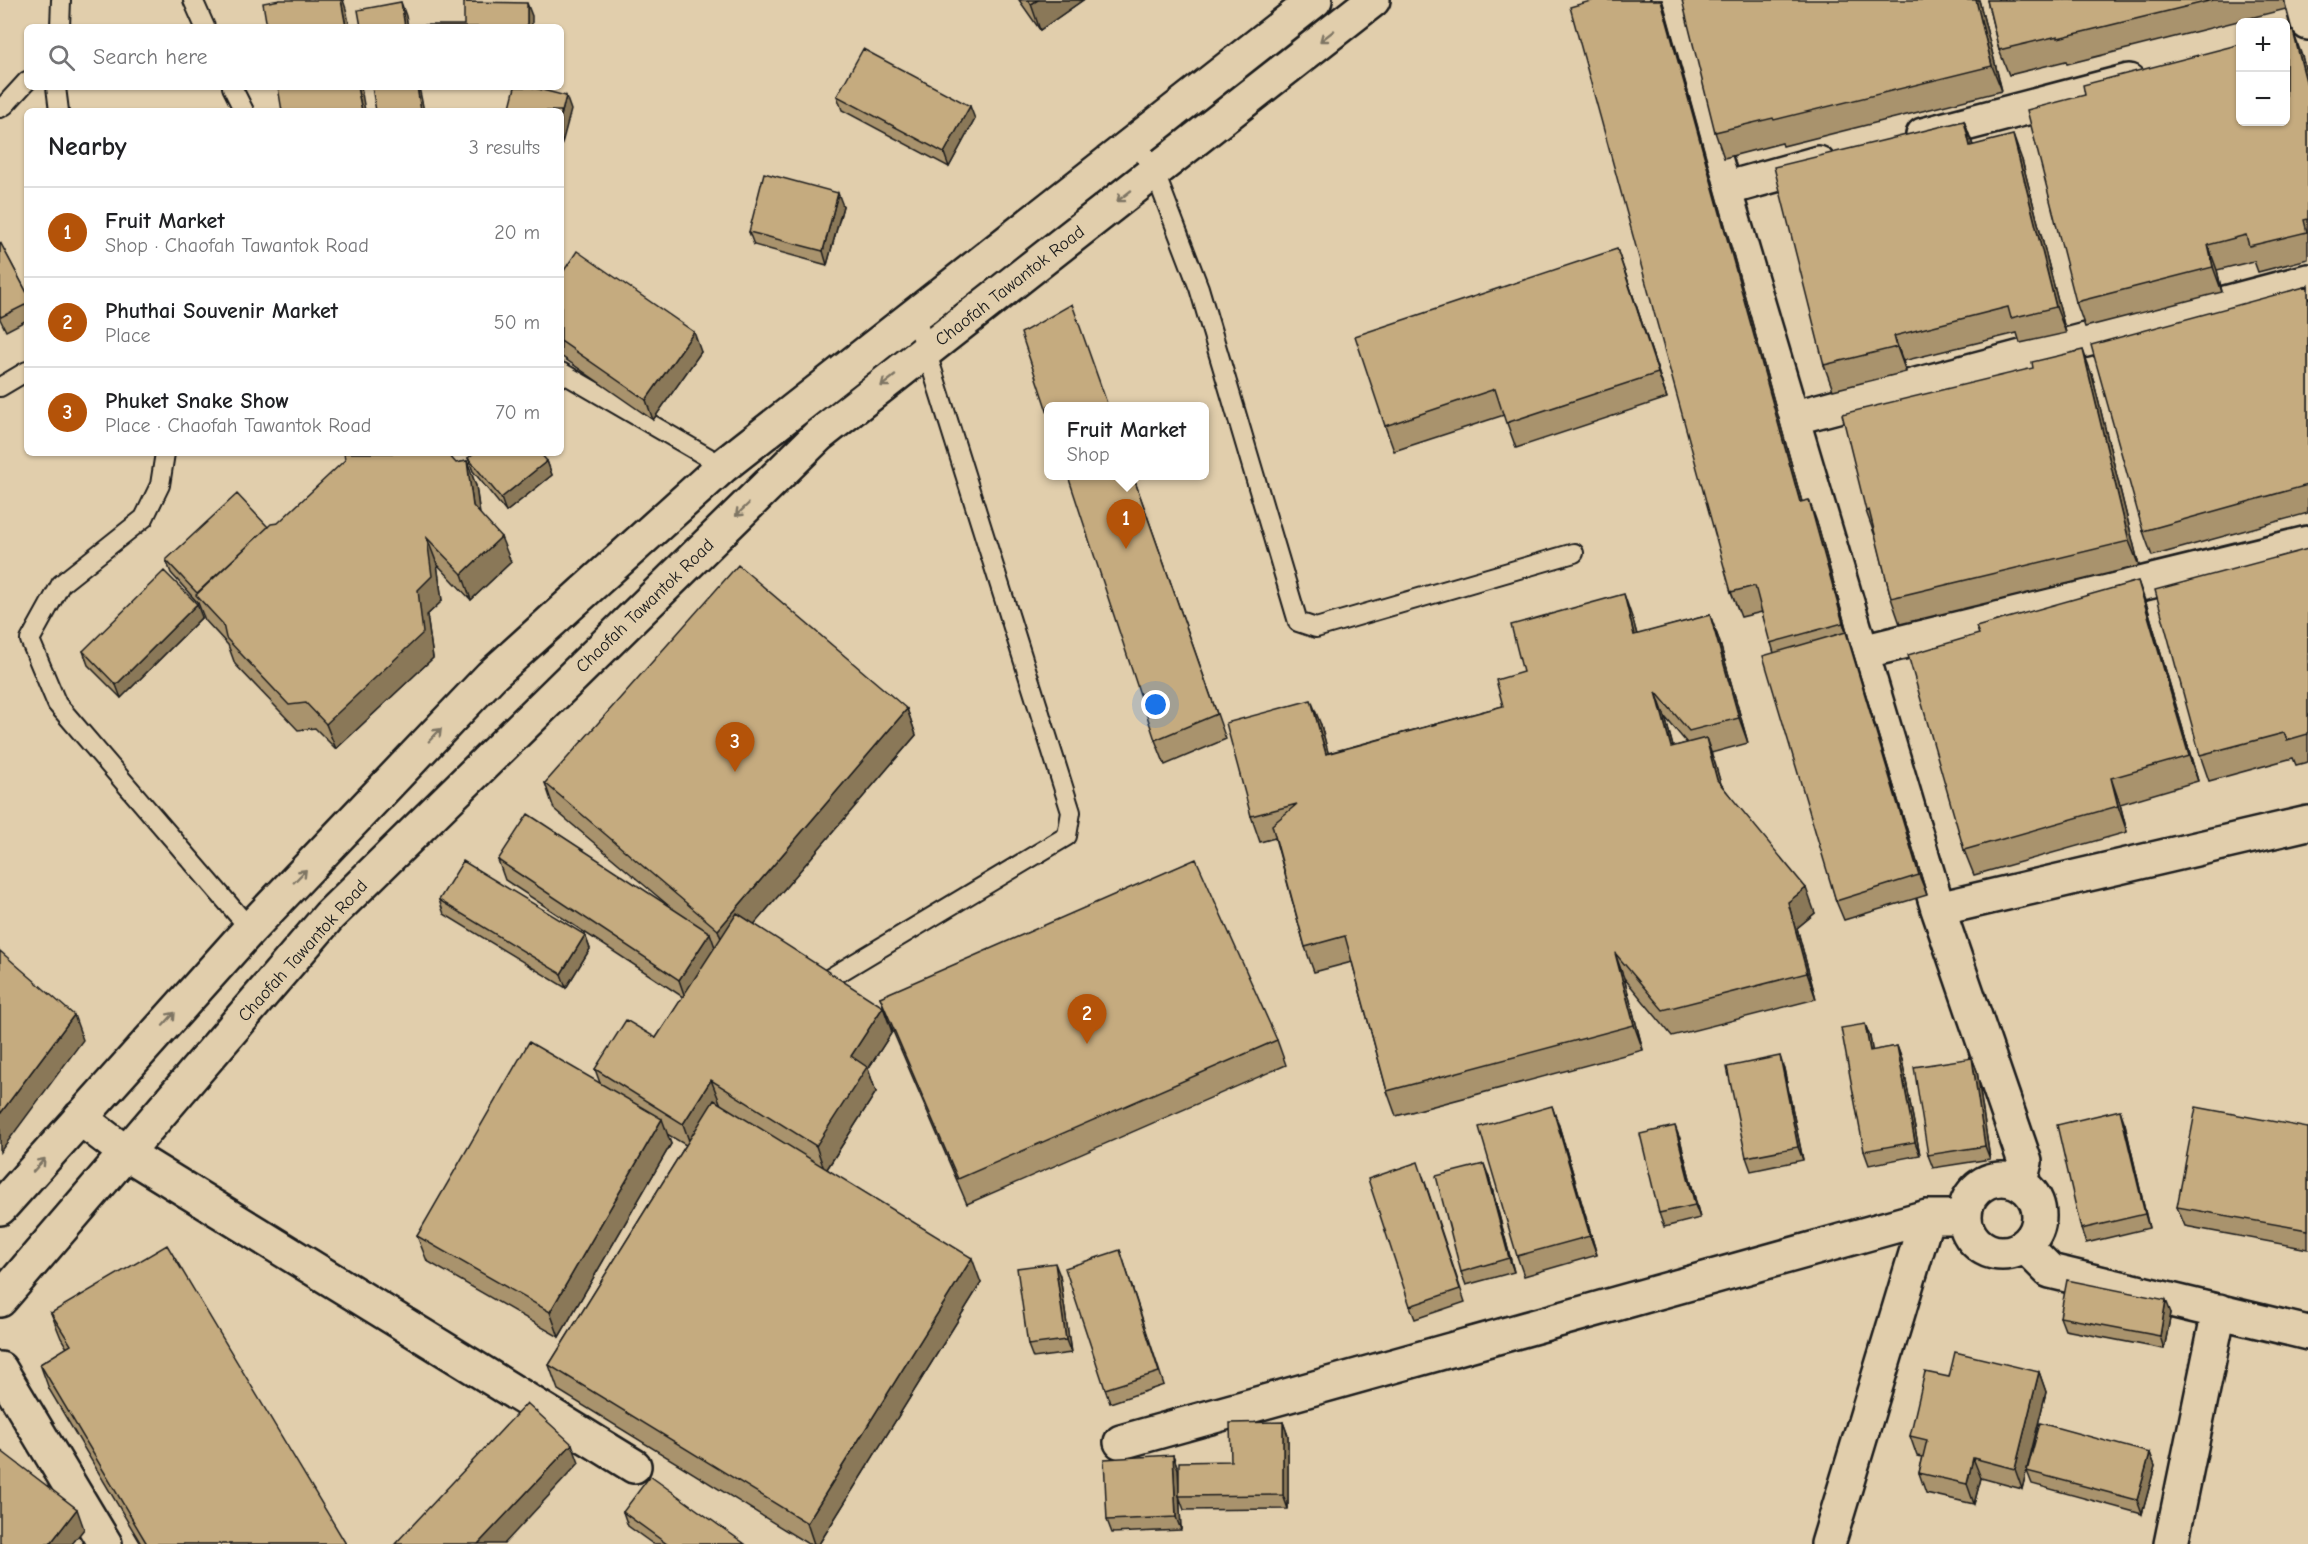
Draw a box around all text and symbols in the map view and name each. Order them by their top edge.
map controls [2236,18,2290,126]
button: + [2236,18,2290,72]
search box [24,24,564,90]
one-way arrow [1319,30,1335,43]
icon: search [45,41,78,74]
text: Search here [93,44,208,70]
button: − [2236,72,2290,126]
text: Nearby [48,132,127,162]
text: 3 results [469,136,540,159]
one-way arrow [1117,190,1133,203]
text: Fruit Market [105,208,225,234]
text: 1 [64,221,71,244]
text: 20 m [494,221,540,244]
street label: Chaofah Tawantok Road [931,221,1089,351]
text: Shop · Chaofah Tawantok Road [105,234,369,257]
text: Phuthai Souvenir Market [105,298,338,324]
text: 2 [63,311,72,334]
text: 50 m [494,311,540,334]
text: Place [105,324,151,347]
one-way arrow [880,374,896,387]
text: Phuket Snake Show [105,388,289,414]
text: 3 [63,401,72,424]
text: 70 m [495,401,540,424]
popup [1044,402,1209,480]
text: Place · Chaofah Tawantok Road [105,414,371,437]
text: Fruit Market [1067,417,1186,443]
text: Shop [1067,443,1110,466]
pin: 1 [1106,500,1146,549]
one-way arrow [735,503,750,518]
street label: Chaofah Tawantok Road [572,535,718,677]
your location [1141,690,1170,719]
pin: 3 [716,722,754,772]
one-way arrow [428,727,443,742]
one-way arrow [293,868,308,883]
street label: Chaofah Tawantok Road [234,876,372,1026]
pin: 2 [1068,994,1106,1044]
one-way arrow [162,1012,176,1027]
one-way arrow [32,1157,46,1172]

